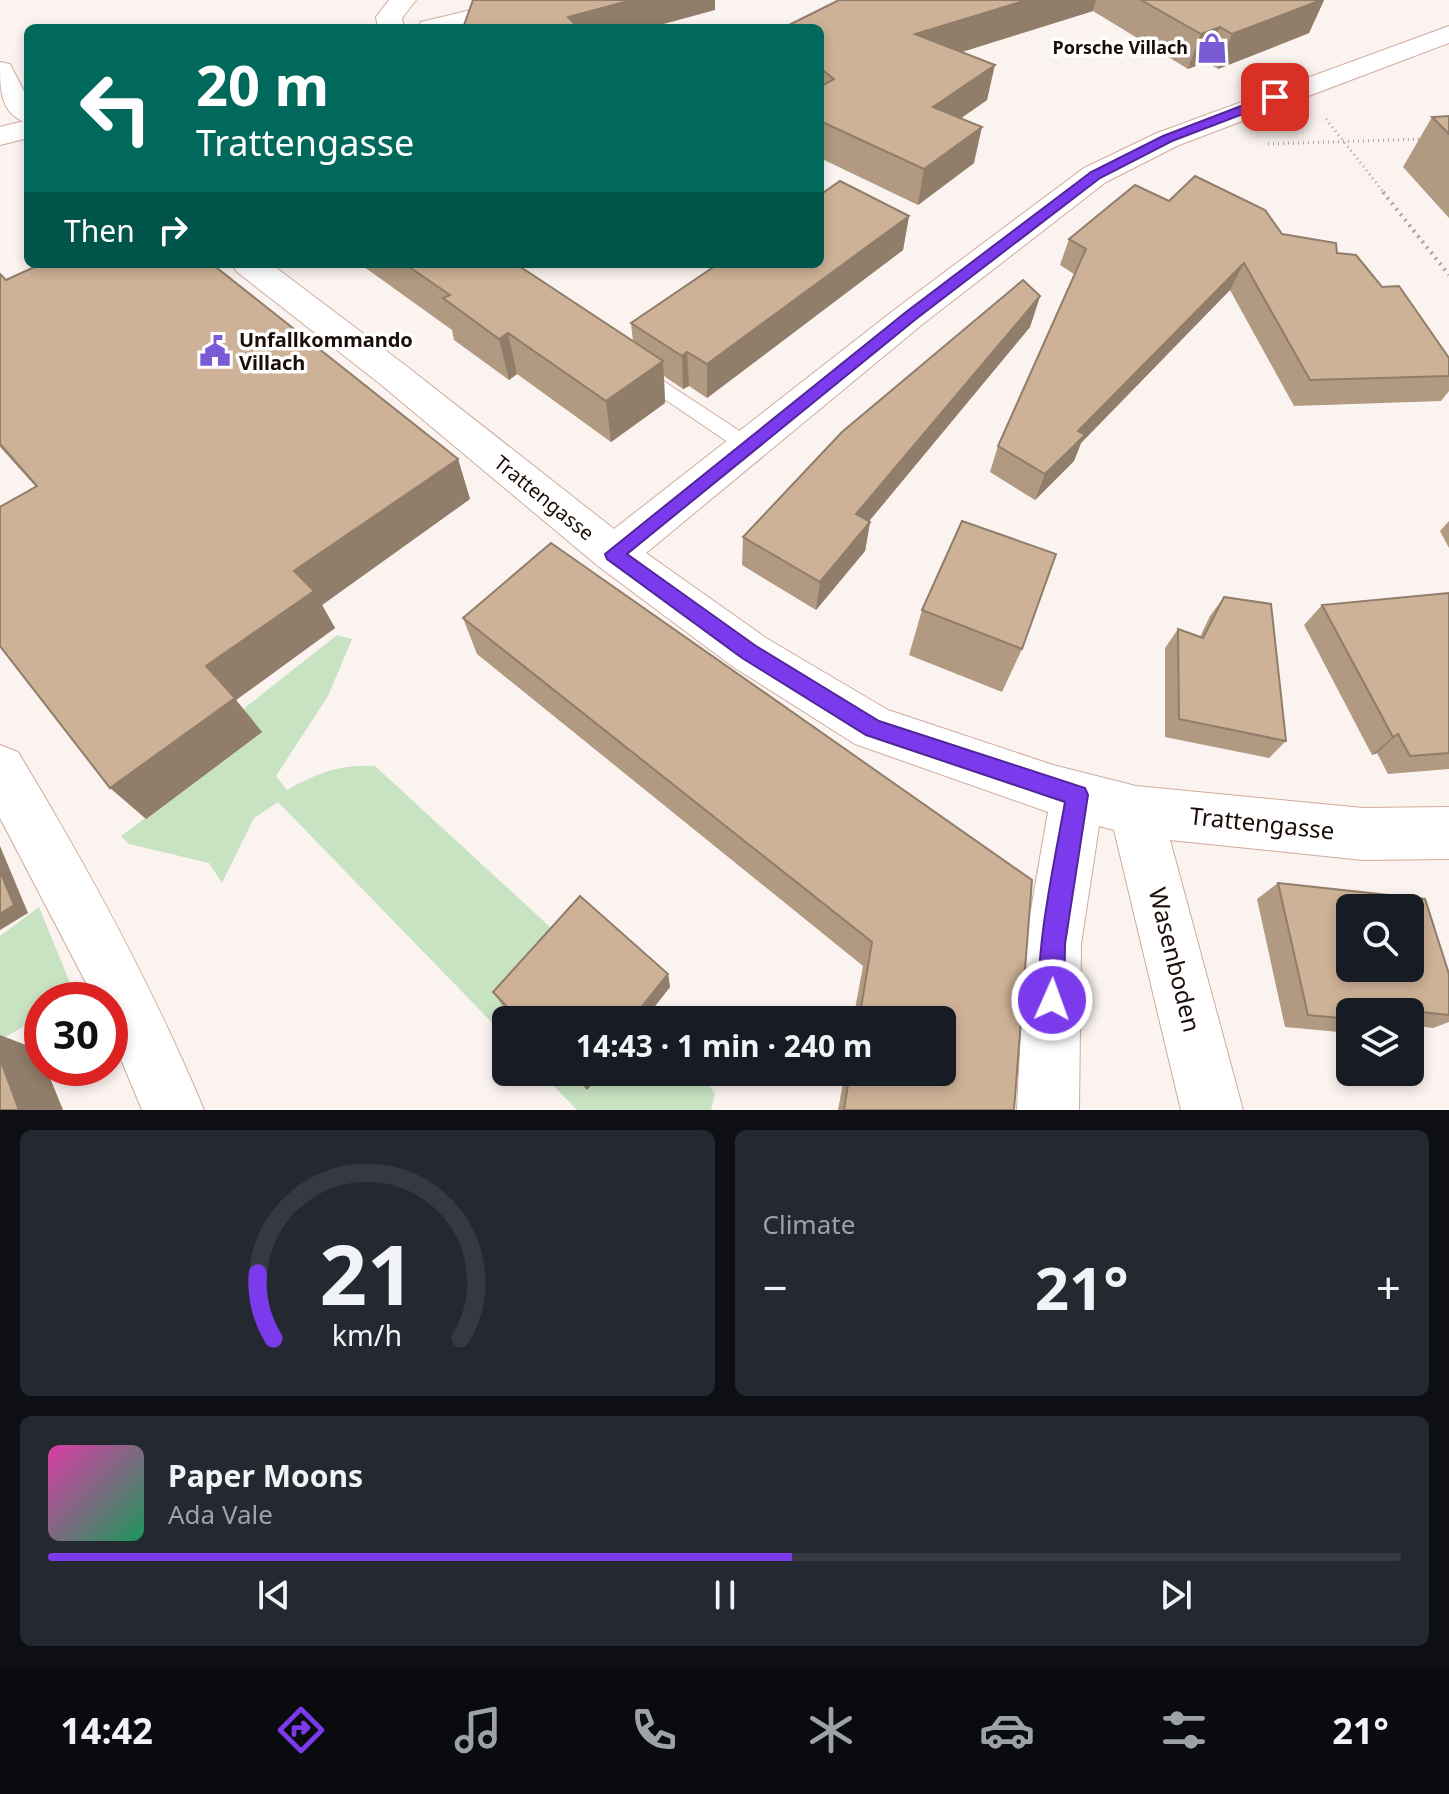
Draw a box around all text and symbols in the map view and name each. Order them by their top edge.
shop icon: Porsche Villach [1195,31,1229,65]
place label: Porsche Villach [1052,35,1188,59]
text: 20 m [196,46,329,122]
icon: left [64,56,168,160]
pin [1241,63,1309,131]
icon: arrive [1253,75,1297,119]
text: Trattengasse [196,118,414,167]
icon: right [151,208,195,252]
text: Then [64,210,135,251]
place label: Unfallkommando Villach [239,326,413,376]
public building icon: Unfallkommando Villach [198,334,232,368]
street label: Trattengasse [489,449,600,546]
street label: Trattengasse [1188,798,1336,847]
street label: Wasenboden [1142,884,1209,1035]
map controls [1336,894,1424,1086]
button: search [1336,894,1424,982]
position arrow [1010,958,1094,1042]
speed limit sign: 30 [24,982,128,1086]
button: layers [1336,998,1424,1086]
text: 14:43 · 1 min · 240 m [576,1025,872,1066]
text: Climate [763,1206,855,1242]
text: 21 [320,1216,415,1329]
text: 21° [1035,1246,1129,1328]
text: − [763,1257,788,1317]
text: + [1376,1257,1401,1317]
text: km/h [332,1315,402,1354]
text: Paper Moons [168,1455,363,1496]
text: Ada Vale [168,1496,273,1532]
icon: previous [252,1573,296,1617]
icon: pause [703,1573,747,1617]
icon: next [1154,1573,1198,1617]
icon: directions [273,1702,329,1758]
icon: music [450,1702,506,1758]
icon: phone [626,1702,682,1758]
icon: climate [803,1702,859,1758]
icon: car [979,1702,1035,1758]
icon: filters [1156,1702,1212,1758]
text: 14:42 [60,1706,153,1755]
text: 21° [1332,1706,1389,1755]

